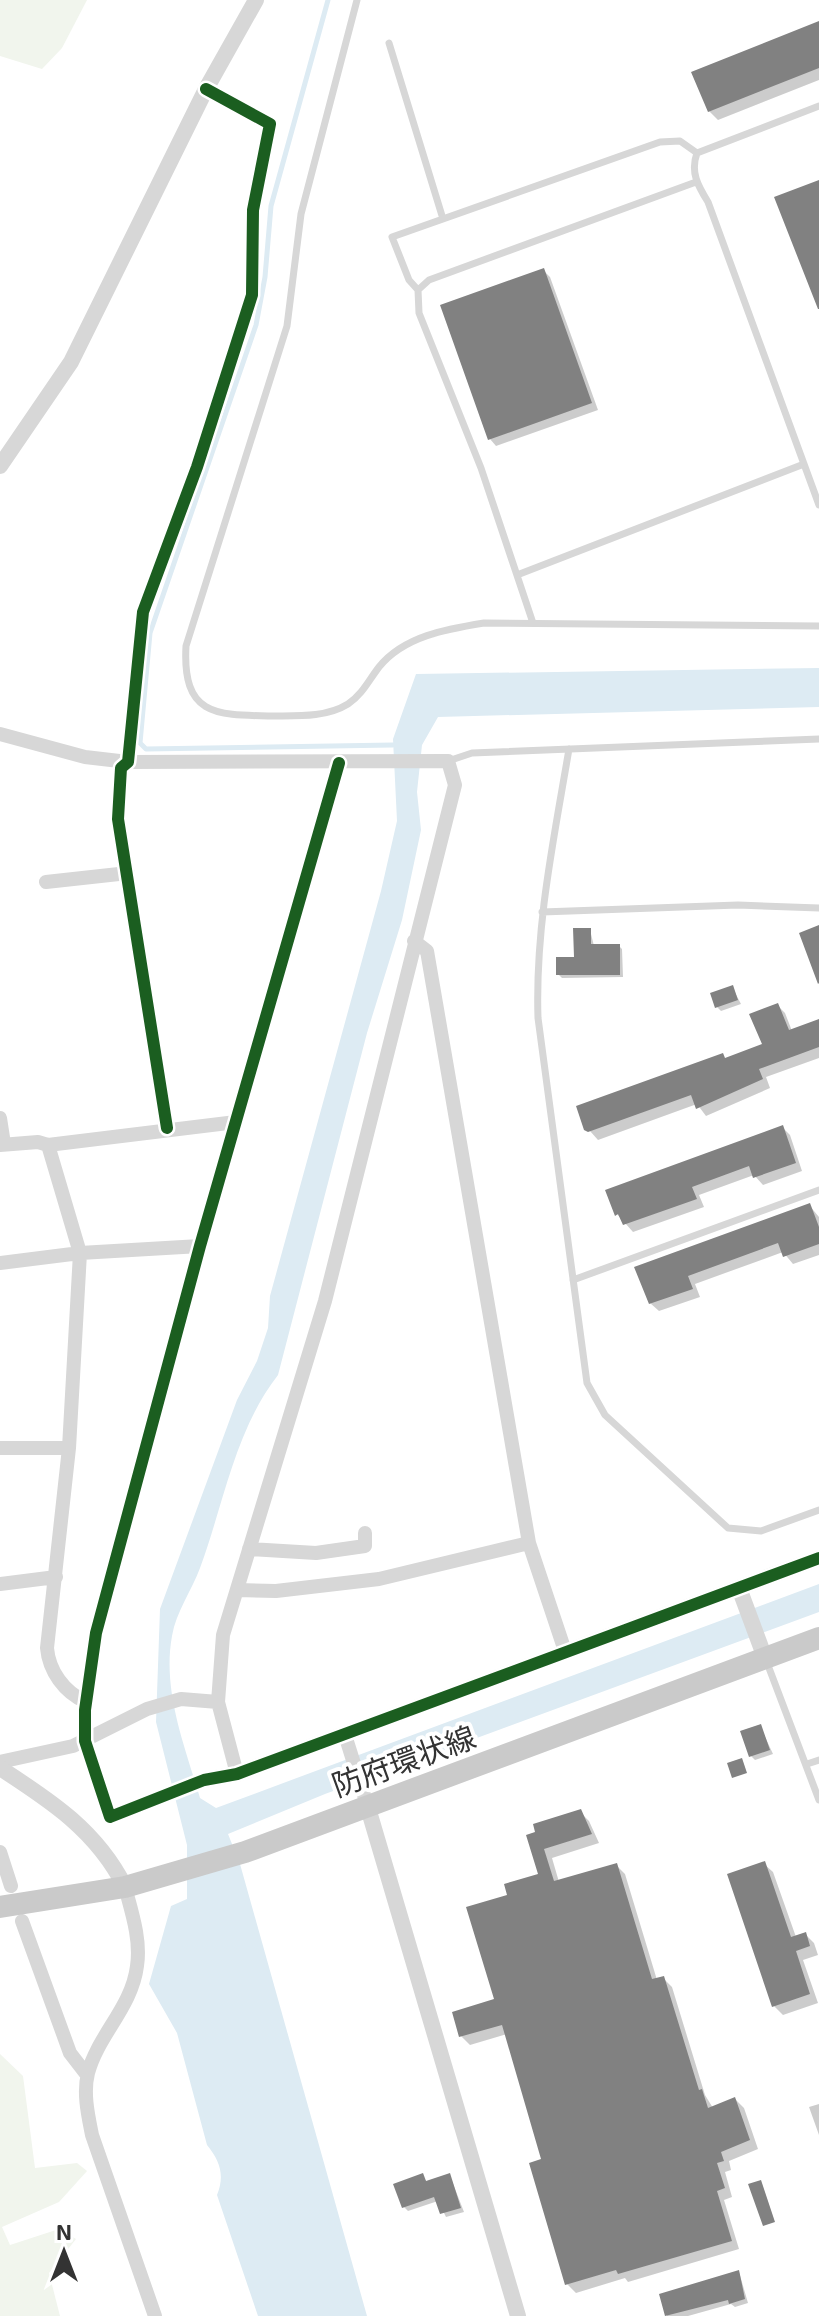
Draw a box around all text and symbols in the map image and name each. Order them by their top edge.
street label: 防府環状線 [327,1718,480,1803]
north arrow [24,2212,104,2292]
text: N [56,2218,72,2244]

